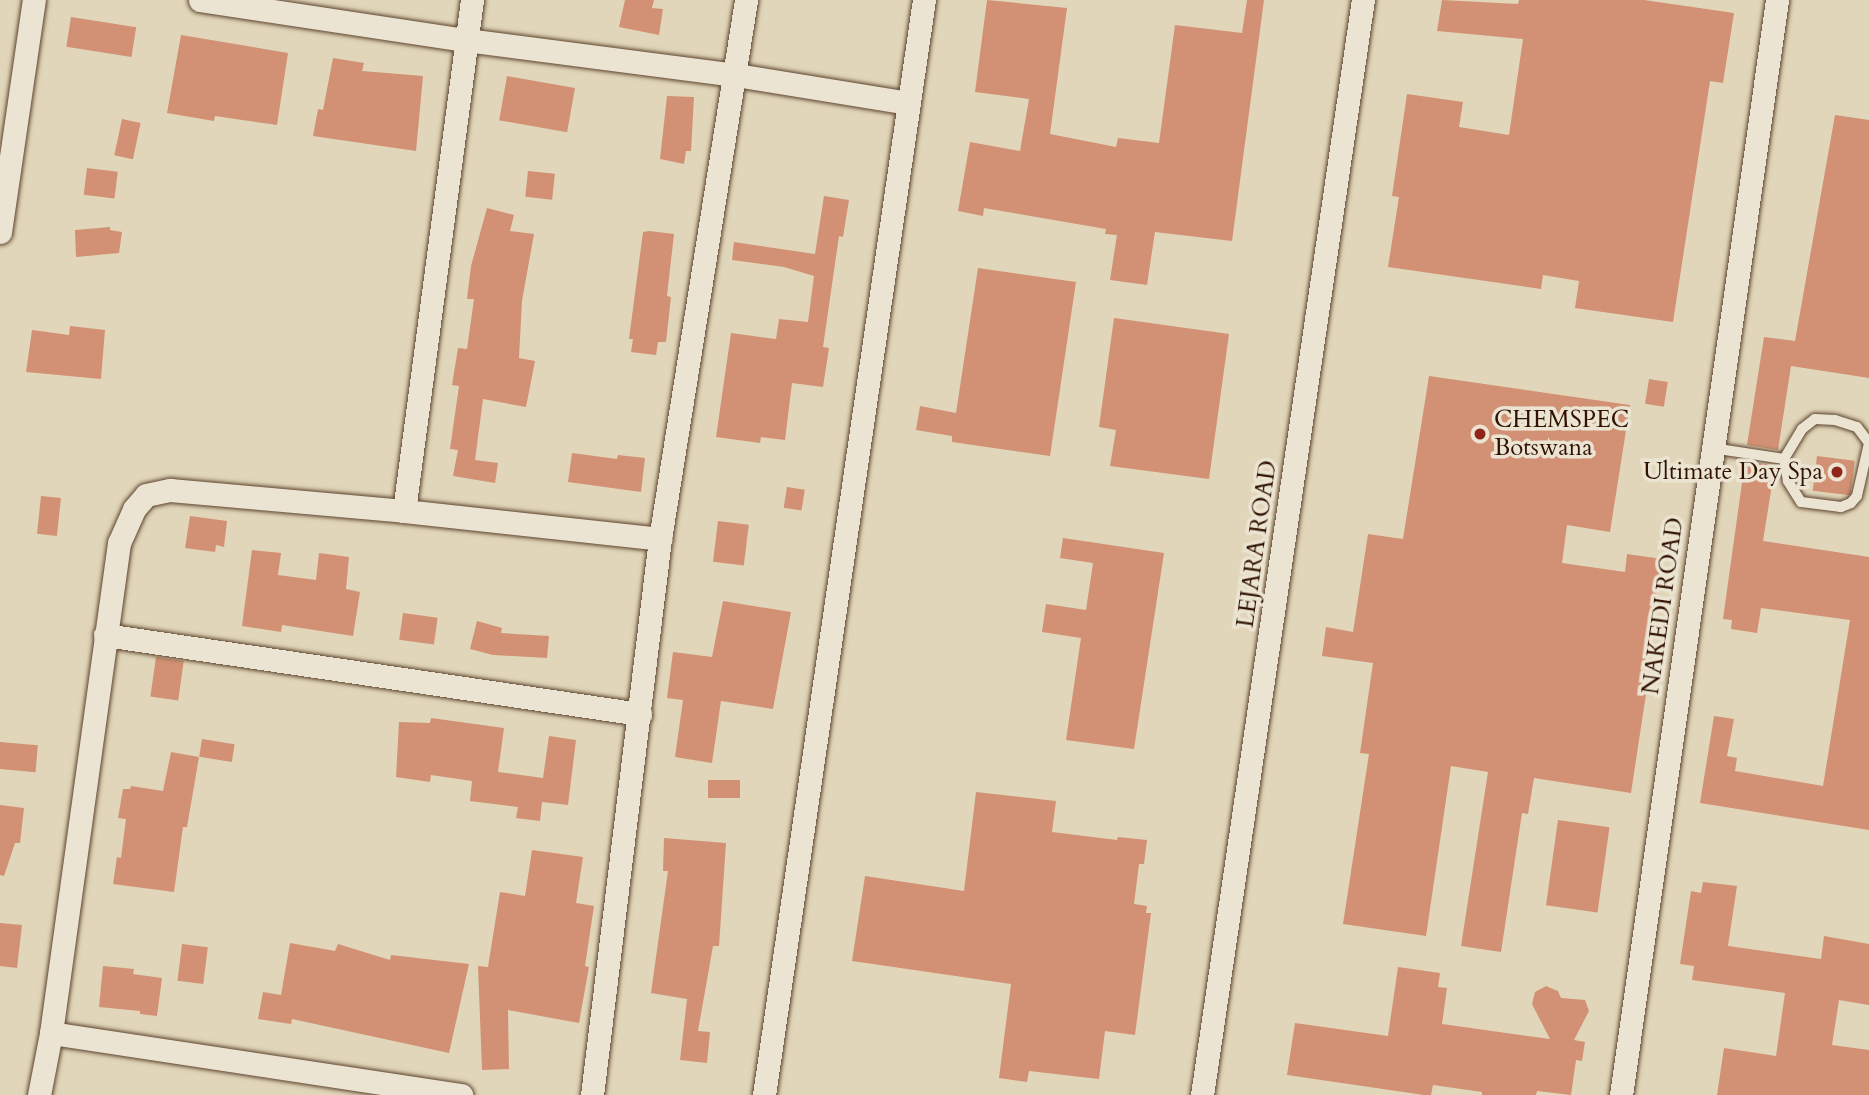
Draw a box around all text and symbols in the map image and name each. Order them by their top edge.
place label: CHEMSPEC Botswana [1494,406,1629,462]
marker: CHEMSPEC Botswana [1472,426,1488,442]
place label: Ultimate Day Spa [1643,458,1823,486]
street label: LEJARA ROAD [1231,459,1283,629]
marker: Ultimate Day Spa [1829,464,1845,480]
street label: NAKEDI ROAD [1636,516,1690,696]

